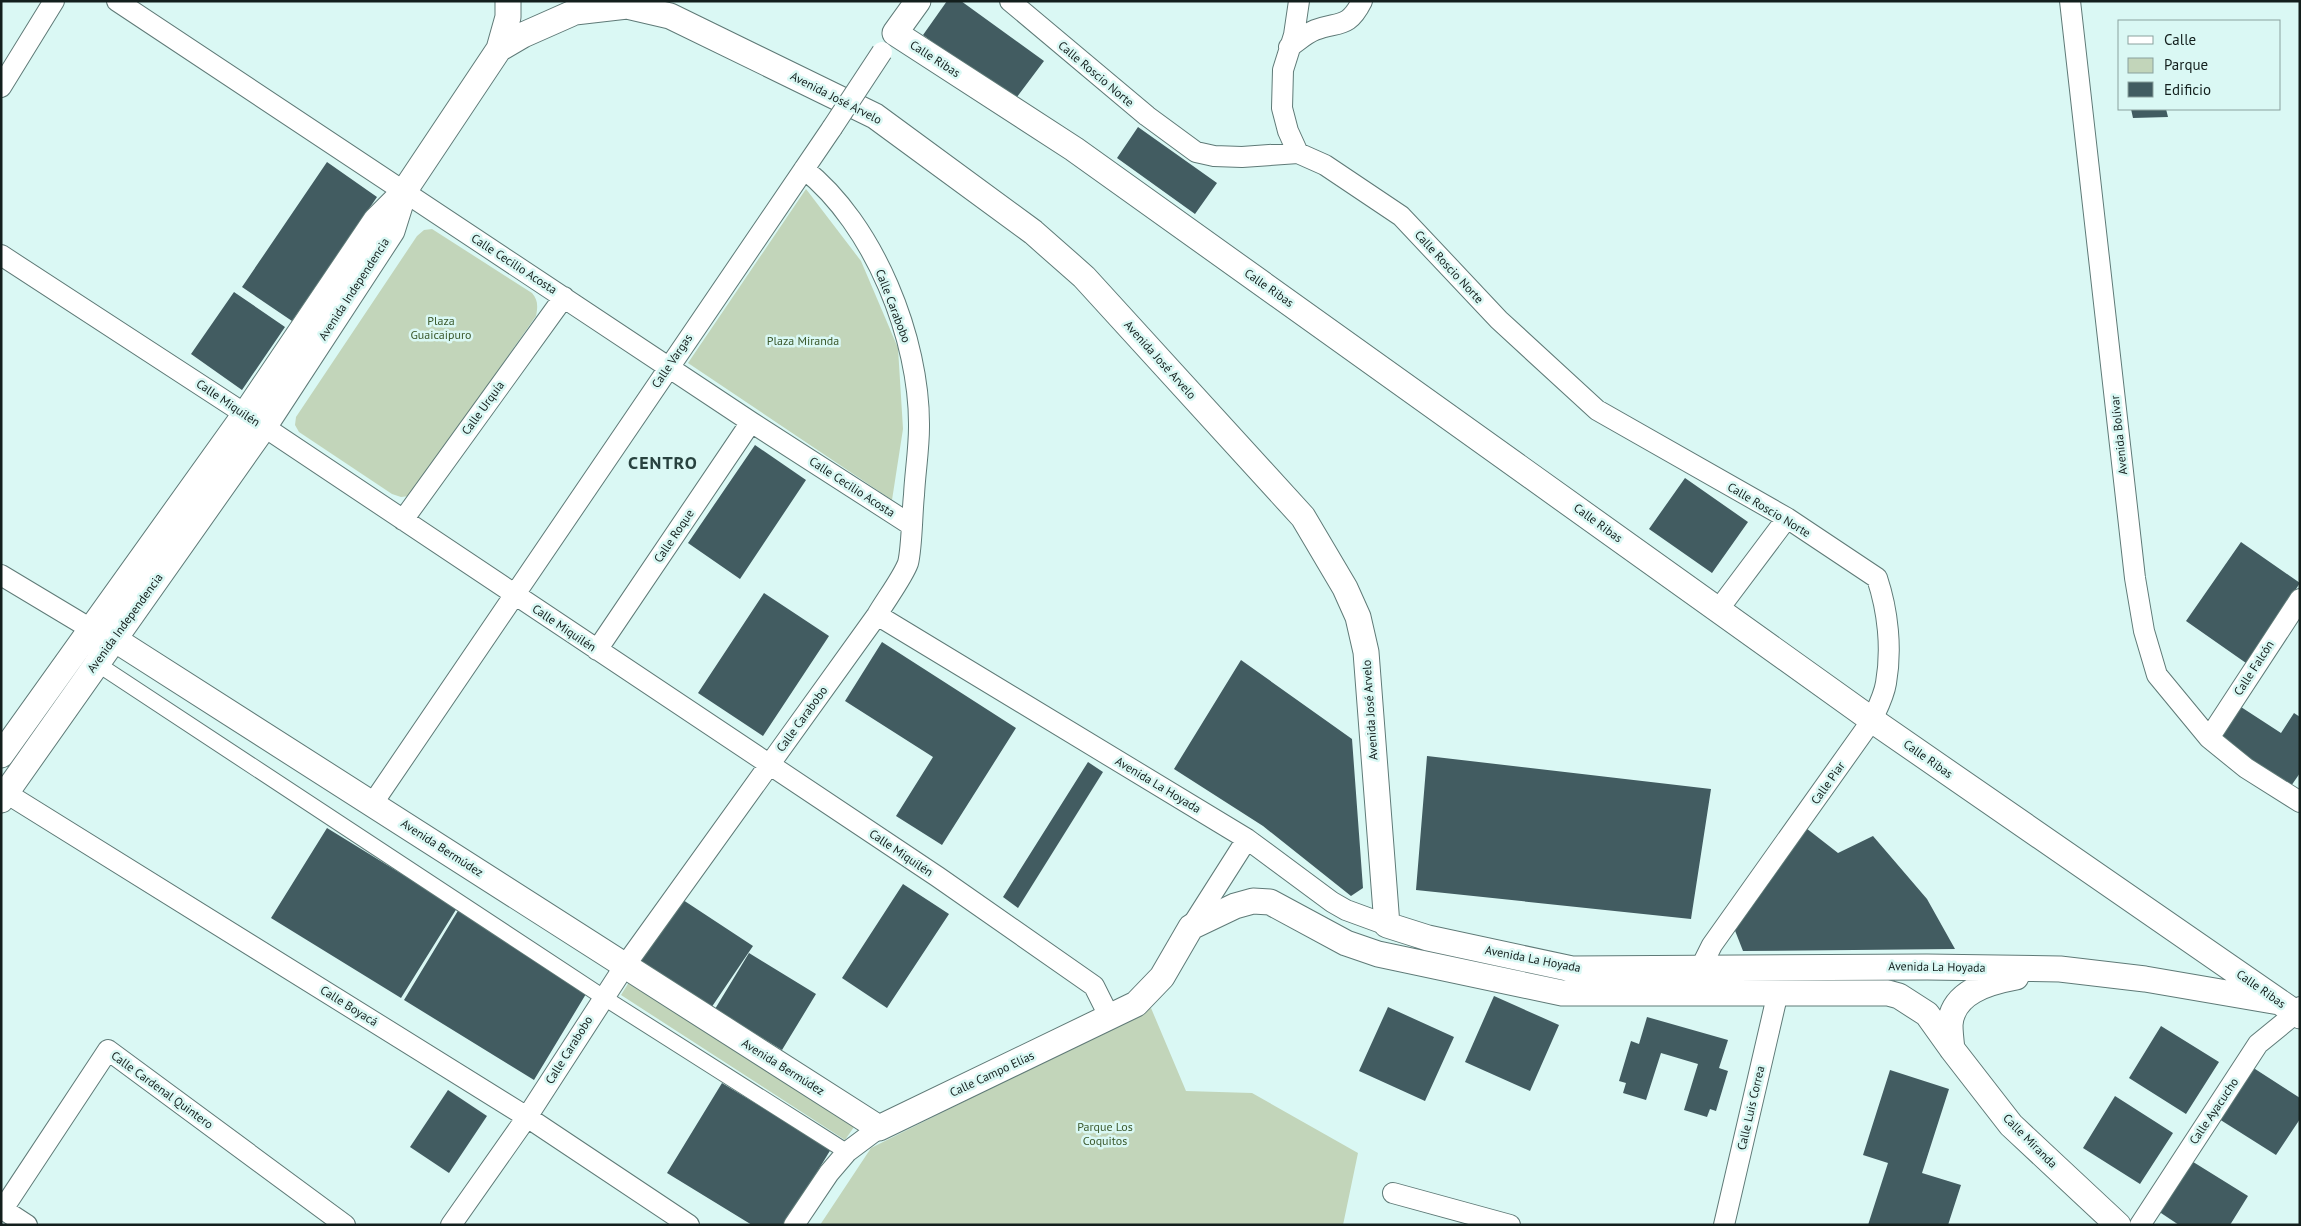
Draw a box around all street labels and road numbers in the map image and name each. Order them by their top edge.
street label: Calle Ribas [907,37,963,80]
street label: Calle Roscio Norte [1055,38,1137,110]
street label: Avenida José Arvelo [788,68,884,127]
street label: Calle Roscio Norte [1412,227,1487,306]
street label: Calle Cecilio Acosta [468,230,560,297]
street label: Avenida Independencia [315,235,392,343]
street label: Calle Ribas [1242,265,1297,310]
street label: Calle Carabobo [873,267,914,345]
street label: Avenida José Arvelo [1121,317,1200,402]
street label: Calle Vargas [648,331,695,391]
street label: Calle Miquilén [193,376,263,429]
street label: Calle Urquía [458,378,507,438]
street label: Avenida Bolívar [2107,395,2130,475]
street label: Calle Cecilio Acosta [806,453,898,520]
street label: Calle Roscio Norte [1725,479,1813,540]
street label: Calle Ribas [1571,500,1626,545]
street label: Calle Roque [650,506,697,565]
street label: Avenida Independencia [83,570,166,675]
street label: Calle Miquilén [529,601,599,654]
street label: Calle Falcón [2230,637,2277,698]
street label: Avenida José Arvelo [1359,659,1380,761]
street label: Calle Carabobo [773,683,830,754]
street label: Calle Ribas [1901,736,1956,781]
street label: Avenida La Hoyada [1113,753,1204,816]
street label: Calle Piar [1807,758,1848,807]
street label: Avenida Bermúdez [398,815,486,880]
street label: Calle Miquilén [866,826,936,879]
street label: Avenida La Hoyada [1484,942,1582,975]
street label: Avenida La Hoyada [1888,958,1986,975]
street label: Calle Ribas [2234,966,2289,1011]
street label: Calle Boyacá [318,982,381,1029]
street label: Calle Carabobo [542,1013,595,1087]
street label: Avenida Bermúdez [739,1035,827,1098]
street label: Calle Campo Elías [947,1047,1036,1100]
street label: Calle Cardenal Quintero [108,1048,216,1132]
street label: Calle Luis Correa [1734,1064,1767,1151]
street label: Calle Ayacucho [2186,1075,2241,1147]
street label: Calle Miranda [2000,1110,2061,1171]

